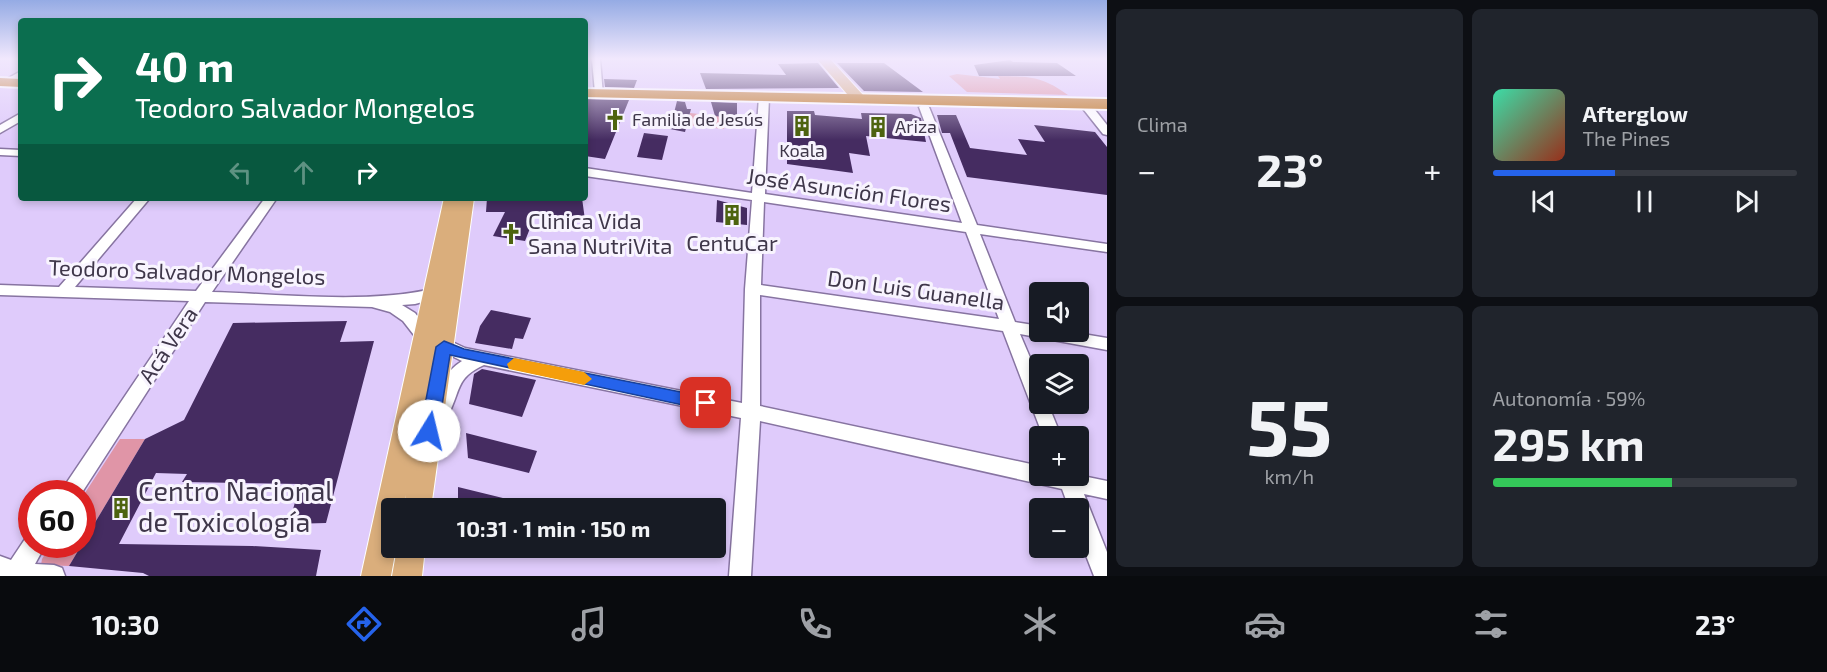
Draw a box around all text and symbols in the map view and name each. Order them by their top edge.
text: 40 m [135,40,234,90]
icon: right [36,42,114,120]
text: Teodoro Salvador Mongelos [135,91,475,123]
text: Afterglow [1583,100,1688,126]
church icon: Familia de Jesús [603,108,627,132]
place label: Familia de Jesús [632,108,763,130]
text: Clima [1137,112,1188,136]
building icon: Koala [790,114,814,138]
building icon: Ariza [866,115,890,139]
place label: Ariza [895,115,937,137]
text: The Pines [1583,126,1670,150]
place label: Koala [779,139,825,161]
text: 23° [1256,142,1323,196]
text: − [1137,150,1156,190]
text: + [1423,150,1441,190]
icon: left [224,156,257,189]
icon: ahead [287,156,320,189]
icon: right [350,156,383,189]
street label: José Asunción Flores [745,162,953,216]
icon: previous [1527,185,1560,218]
icon: pause [1628,185,1661,218]
icon: next [1730,185,1763,218]
building icon: CentuCar [720,203,744,227]
place label: Clinica Vida Sana NutriVita [528,207,672,258]
church icon: Clinica Vida Sana NutriVita [499,222,523,246]
place label: CentuCar [686,229,778,255]
street label: Teodoro Salvador Mongelos [48,253,326,289]
street label: Don Luis Guanella [826,264,1006,314]
map controls [1029,282,1089,558]
button: sound [1029,282,1089,342]
street label: Acá Vera [132,301,202,387]
button: layers [1029,354,1089,414]
pin [680,377,731,428]
text: 55 [1246,378,1332,472]
icon: arrive [689,386,722,419]
text: Autonomía · 59% [1493,386,1645,410]
position arrow [397,399,461,463]
text: 295 km [1493,416,1645,470]
button: + [1029,426,1089,486]
text: km/h [1264,464,1314,488]
place label: Centro Nacional de Toxicología [138,474,333,538]
speed limit sign: 60 [18,480,96,558]
building icon: Centro Nacional de Toxicología [109,496,133,520]
button: − [1029,498,1089,558]
text: 10:31 · 1 min · 150 m [457,515,650,541]
icon: directions [343,603,385,645]
icon: music [568,603,610,645]
icon: phone [794,603,836,645]
icon: climate [1019,603,1061,645]
icon: car [1244,603,1286,645]
icon: filters [1470,603,1512,645]
text: 10:30 [92,608,160,640]
text: 23° [1695,608,1735,640]

